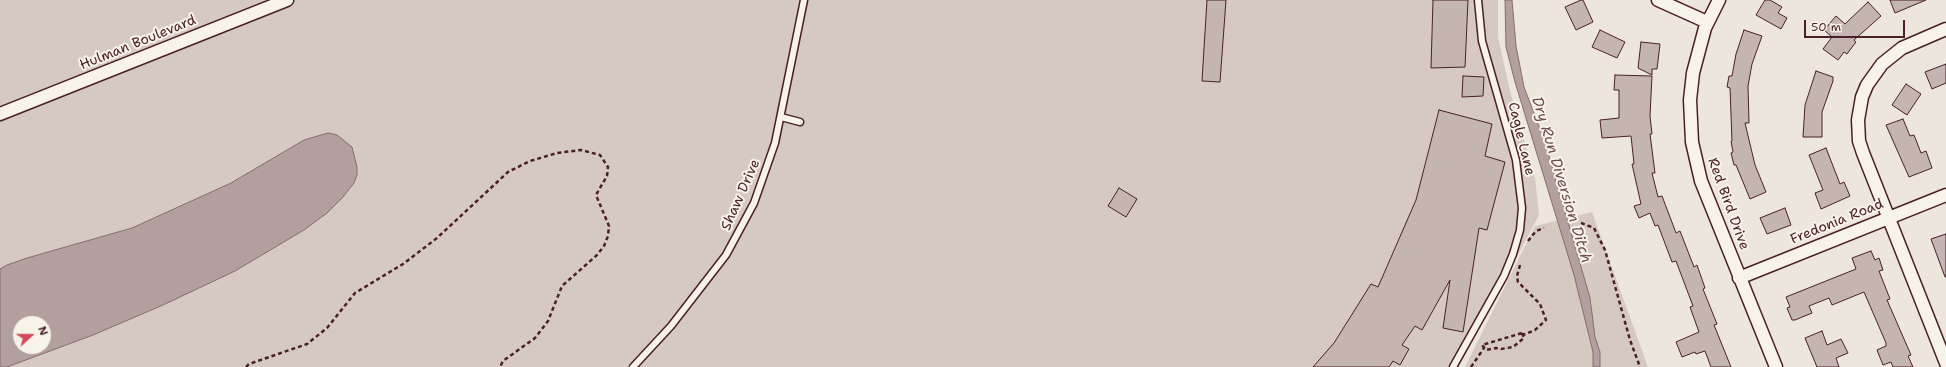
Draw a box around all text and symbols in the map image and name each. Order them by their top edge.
street label: Hulman Boulevard [77,12,199,74]
scale bar [1806,12,1907,38]
text: 50 m [1811,19,1841,35]
water label: Dry Run Diversion Ditch [1527,95,1595,265]
street label: Cagle Lane [1504,101,1538,177]
street label: Red Bird Drive [1704,156,1752,252]
street label: Shaw Drive [718,157,764,233]
street label: Fredonia Road [1788,196,1886,248]
north arrow [12,315,52,355]
text: N [34,324,51,338]

